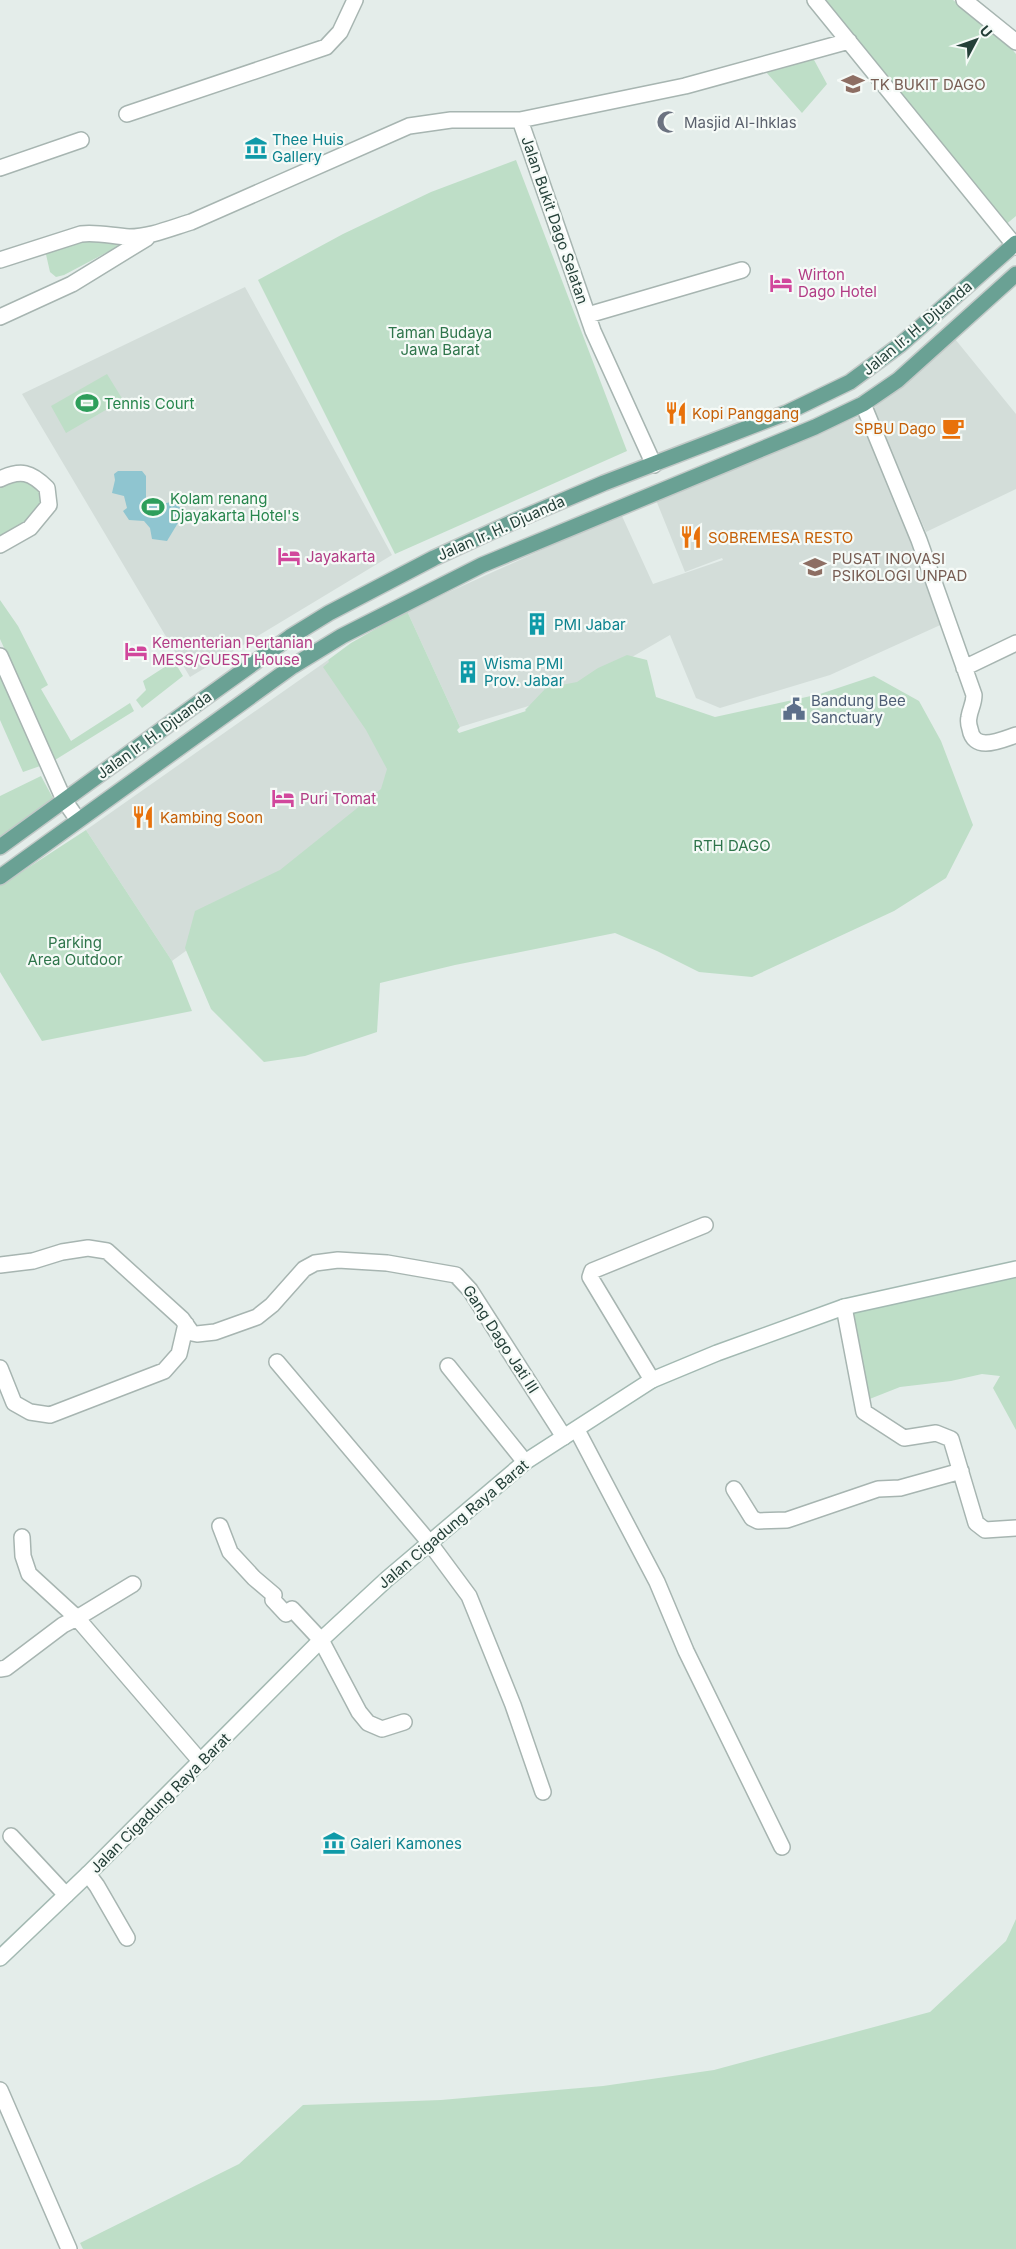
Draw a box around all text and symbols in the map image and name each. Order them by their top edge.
north arrow [951,15,1001,65]
text: U [976,22,996,41]
school or university icon: TK BUKIT DAGO [840,71,866,97]
place label: TK BUKIT DAGO [870,75,986,94]
mosque icon: Masjid Al-Ihklas [655,109,681,135]
place label: Masjid Al-Ihklas [684,113,797,132]
place label: Thee Huis Gallery [272,130,344,166]
street label: Jalan Bukit Dago Selatan [517,134,593,306]
museum icon: Thee Huis Gallery [243,135,269,161]
place label: Wirton Dago Hotel [798,265,877,301]
hotel icon: Wirton Dago Hotel [768,270,794,296]
street label: Jalan Ir. H. Djuanda [858,277,976,379]
park label: Taman Budaya Jawa Barat [388,323,492,359]
sports icon: Tennis Court [74,390,100,416]
place label: Tennis Court [104,394,194,413]
restaurant icon: Kopi Panggang [663,400,689,426]
place label: Kopi Panggang [692,404,799,423]
cafe icon: SPBU Dago [940,415,966,441]
place label: SPBU Dago [854,419,936,438]
place label: Kolam renang Djayakarta Hotel's [170,489,299,525]
street label: Jalan Ir. H. Djuanda [434,491,568,565]
sports icon: Kolam renang Djayakarta Hotel's [140,494,166,520]
restaurant icon: SOBREMESA RESTO [678,524,704,550]
place label: SOBREMESA RESTO [708,528,853,547]
hotel icon: Jayakarta [276,543,302,569]
place label: Jayakarta [306,547,376,566]
place label: PUSAT INOVASI PSIKOLOGI UNPAD [832,549,967,585]
school or university icon: PUSAT INOVASI PSIKOLOGI UNPAD [802,554,828,580]
building icon: PMI Jabar [524,611,550,637]
place label: PMI Jabar [554,615,626,634]
place label: Kementerian Pertanian MESS/GUEST House [152,633,313,669]
hotel icon: Kementerian Pertanian MESS/GUEST House [123,638,149,664]
place label: Wisma PMI Prov. Jabar [484,654,565,690]
building icon: Wisma PMI Prov. Jabar [455,659,481,685]
street label: Jalan Ir. H. Djuanda [93,687,215,783]
place label: Bandung Bee Sanctuary [811,691,906,727]
public building icon: Bandung Bee Sanctuary [781,696,807,722]
hotel icon: Puri Tomat [270,785,296,811]
place label: Puri Tomat [300,789,376,808]
restaurant icon: Kambing Soon [130,804,156,830]
place label: Kambing Soon [160,808,263,827]
park label: RTH DAGO [693,836,771,855]
park label: Parking Area Outdoor [27,933,123,969]
street label: Gang Dago Jati III [459,1281,543,1397]
street label: Jalan Cigadung Raya Barat [374,1455,532,1593]
street label: Jalan Cigadung Raya Barat [86,1729,234,1877]
museum icon: Galeri Kamones [321,1830,347,1856]
place label: Galeri Kamones [350,1834,462,1853]

